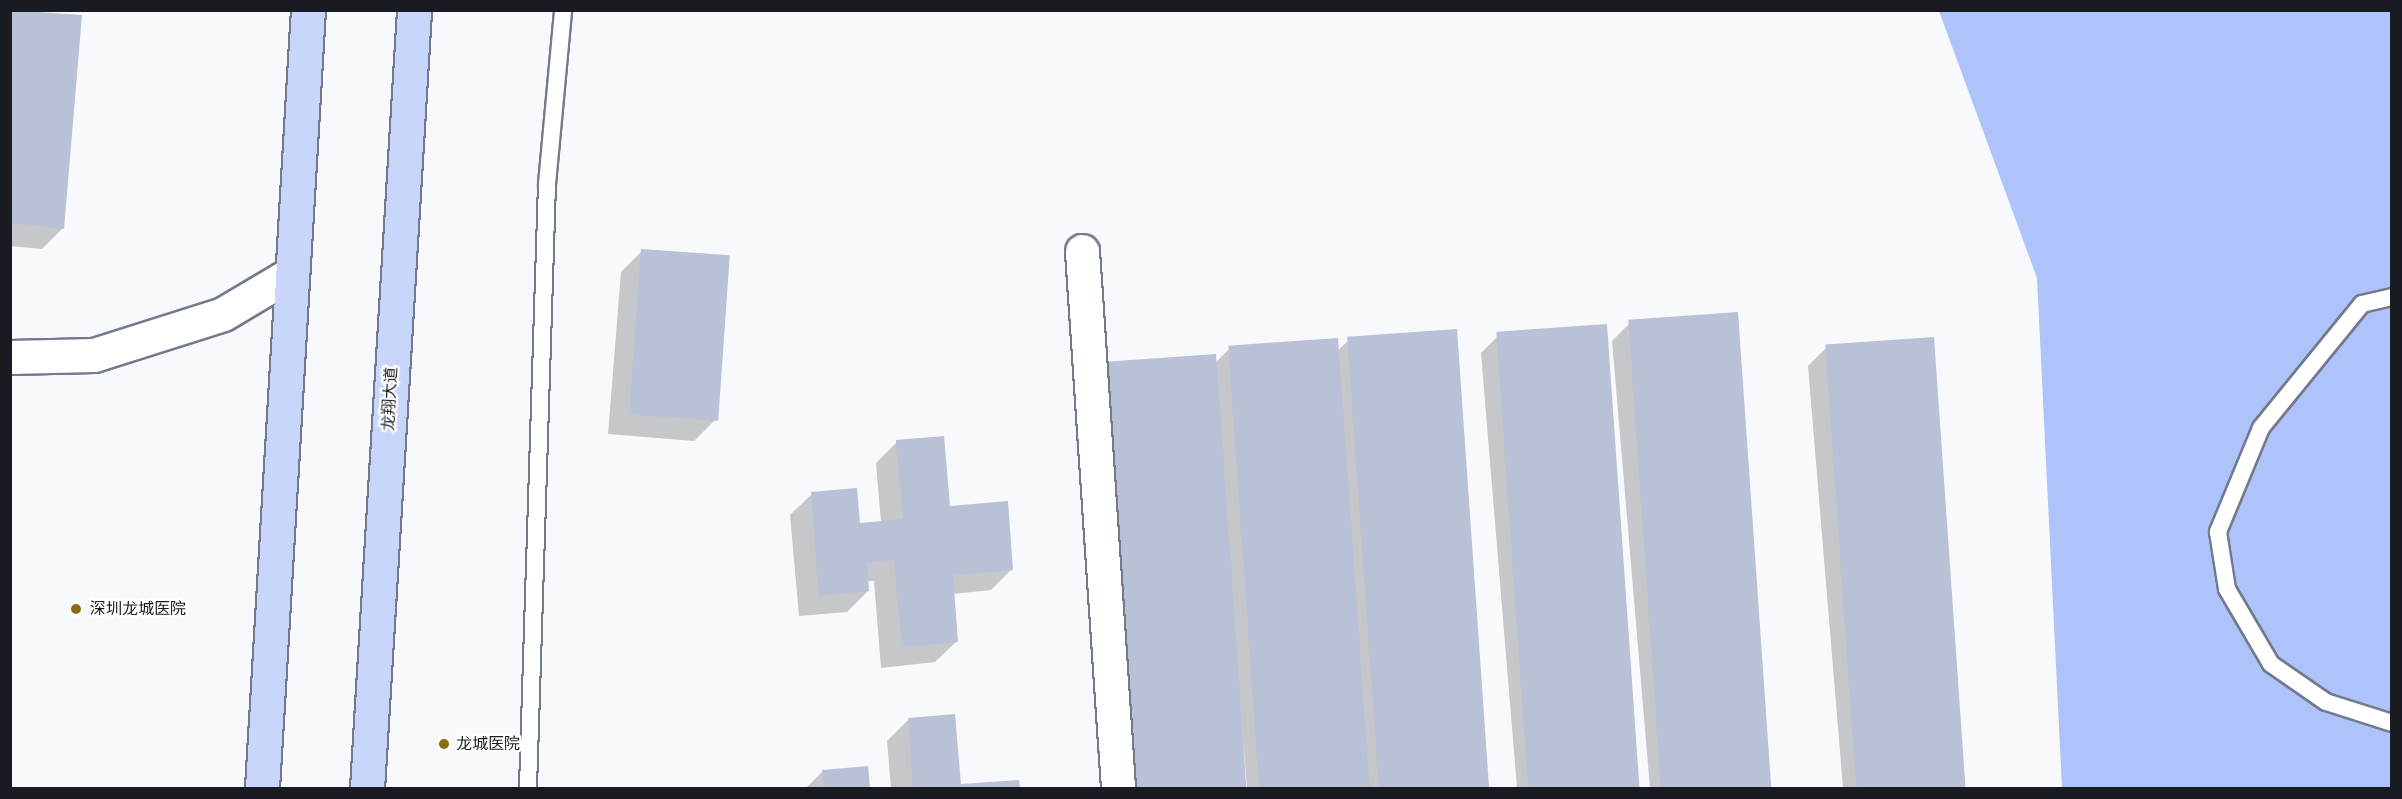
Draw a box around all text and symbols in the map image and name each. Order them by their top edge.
street label: 龙翔大道 [379,367,401,431]
place label: 深圳龙城医院 [90,599,186,619]
marker: 深圳龙城医院 [67,600,85,618]
place label: 龙城医院 [456,734,520,754]
marker: 龙城医院 [437,737,451,751]

